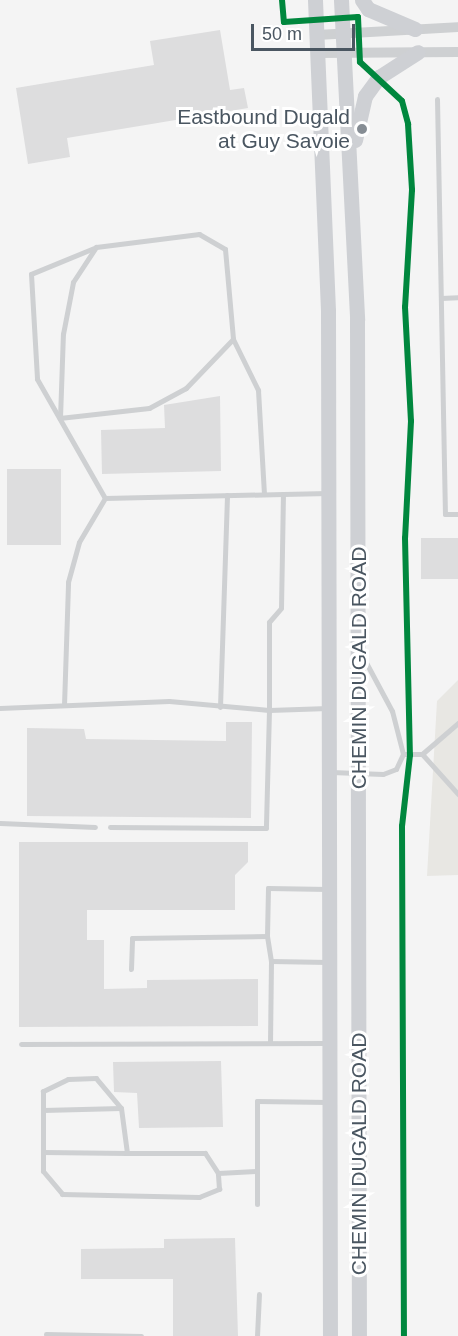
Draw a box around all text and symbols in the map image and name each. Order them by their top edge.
scale bar [254,12,358,50]
text: 50 m [262,24,302,44]
place label: Eastbound Dugald at Guy Savoie [177,104,350,154]
marker: Eastbound Dugald at Guy Savoie [355,122,369,136]
street label: CHEMIN DUGALD ROAD [346,547,372,789]
street label: CHEMIN DUGALD ROAD [346,1033,372,1275]

